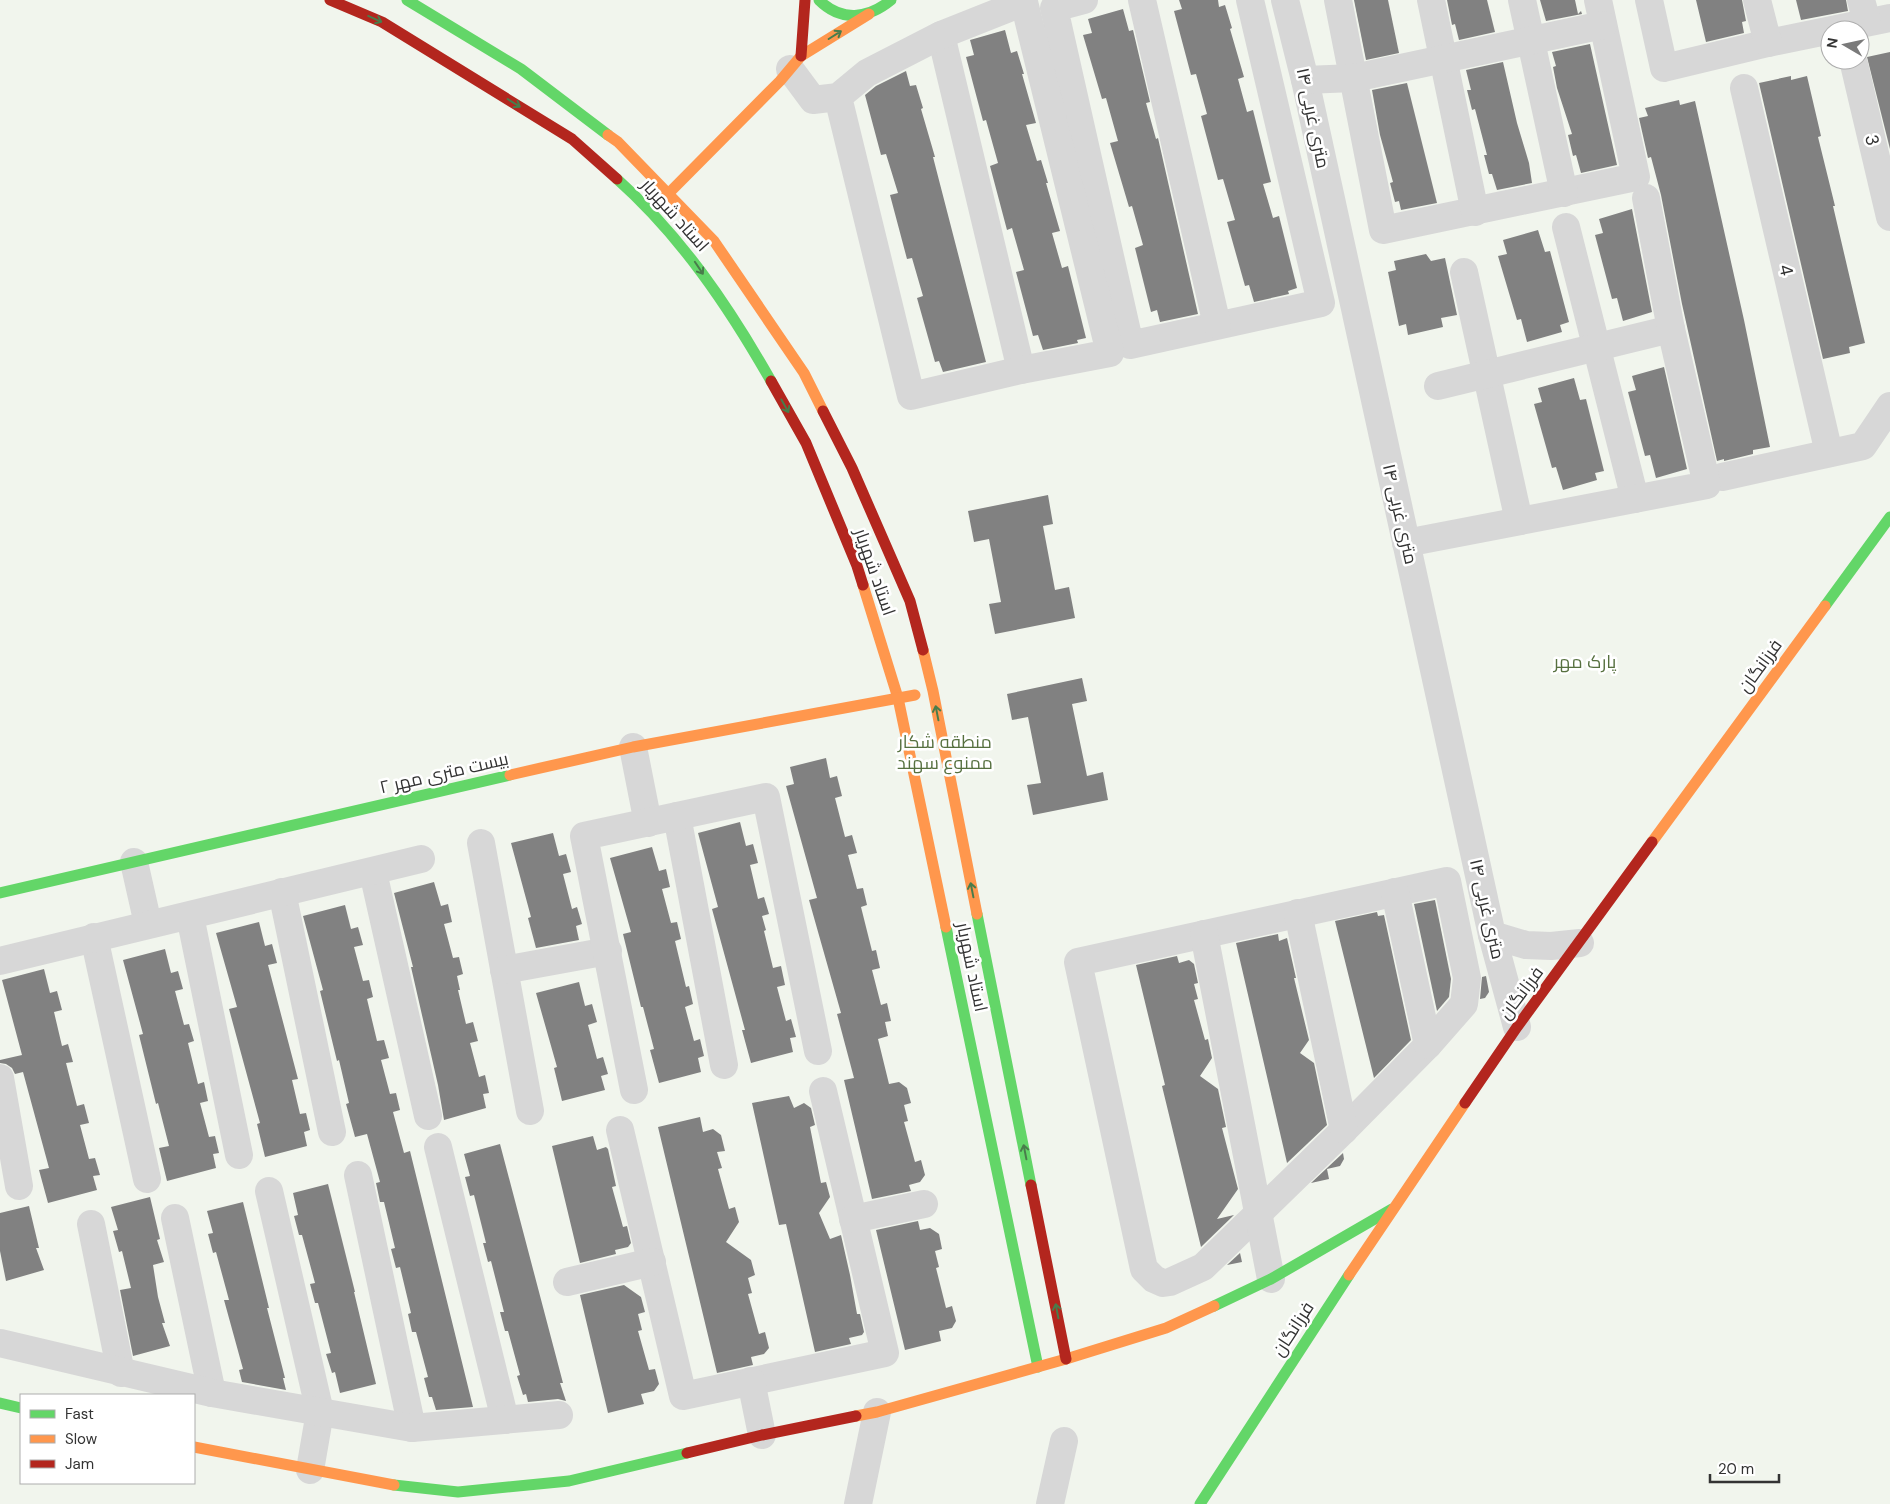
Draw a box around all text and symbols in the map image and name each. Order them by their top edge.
one-way arrow [367,15,382,25]
north arrow [1820,20,1870,70]
one-way arrow [828,30,842,41]
text: N [1822,37,1842,49]
street label: ۱۴ متری غربی [1291,65,1335,171]
one-way arrow [506,99,520,109]
street label: 3 [1859,132,1885,148]
street label: استاد شهریار [635,172,714,257]
one-way arrow [694,261,704,275]
street label: 4 [1773,262,1799,278]
one-way arrow [781,398,790,413]
street label: ۱۴ متری غربی [1377,461,1423,567]
street label: استاد شهریار [849,524,901,619]
street label: فرزانگان [1732,634,1788,698]
park label: پارک مهر [1553,650,1616,674]
one-way arrow [932,706,941,722]
park label: منطقه شکار ممنوع سهند [897,730,993,775]
street label: بیست متری مهر ۲ [377,747,511,799]
street label: ۱۴ متری غربی [1464,856,1510,962]
one-way arrow [967,882,977,898]
street label: استاد شهریار [951,919,993,1014]
street label: فرزانگان [1493,962,1549,1024]
one-way arrow [1019,1145,1029,1161]
street label: فرزانگان [1266,1297,1320,1361]
one-way arrow [1051,1304,1061,1320]
legend [20,1394,195,1484]
text: Fast [65,1404,94,1424]
text: Slow [65,1429,98,1449]
scale bar [1710,1452,1779,1484]
text: Jam [65,1454,94,1474]
text: 20 m [1718,1459,1754,1479]

